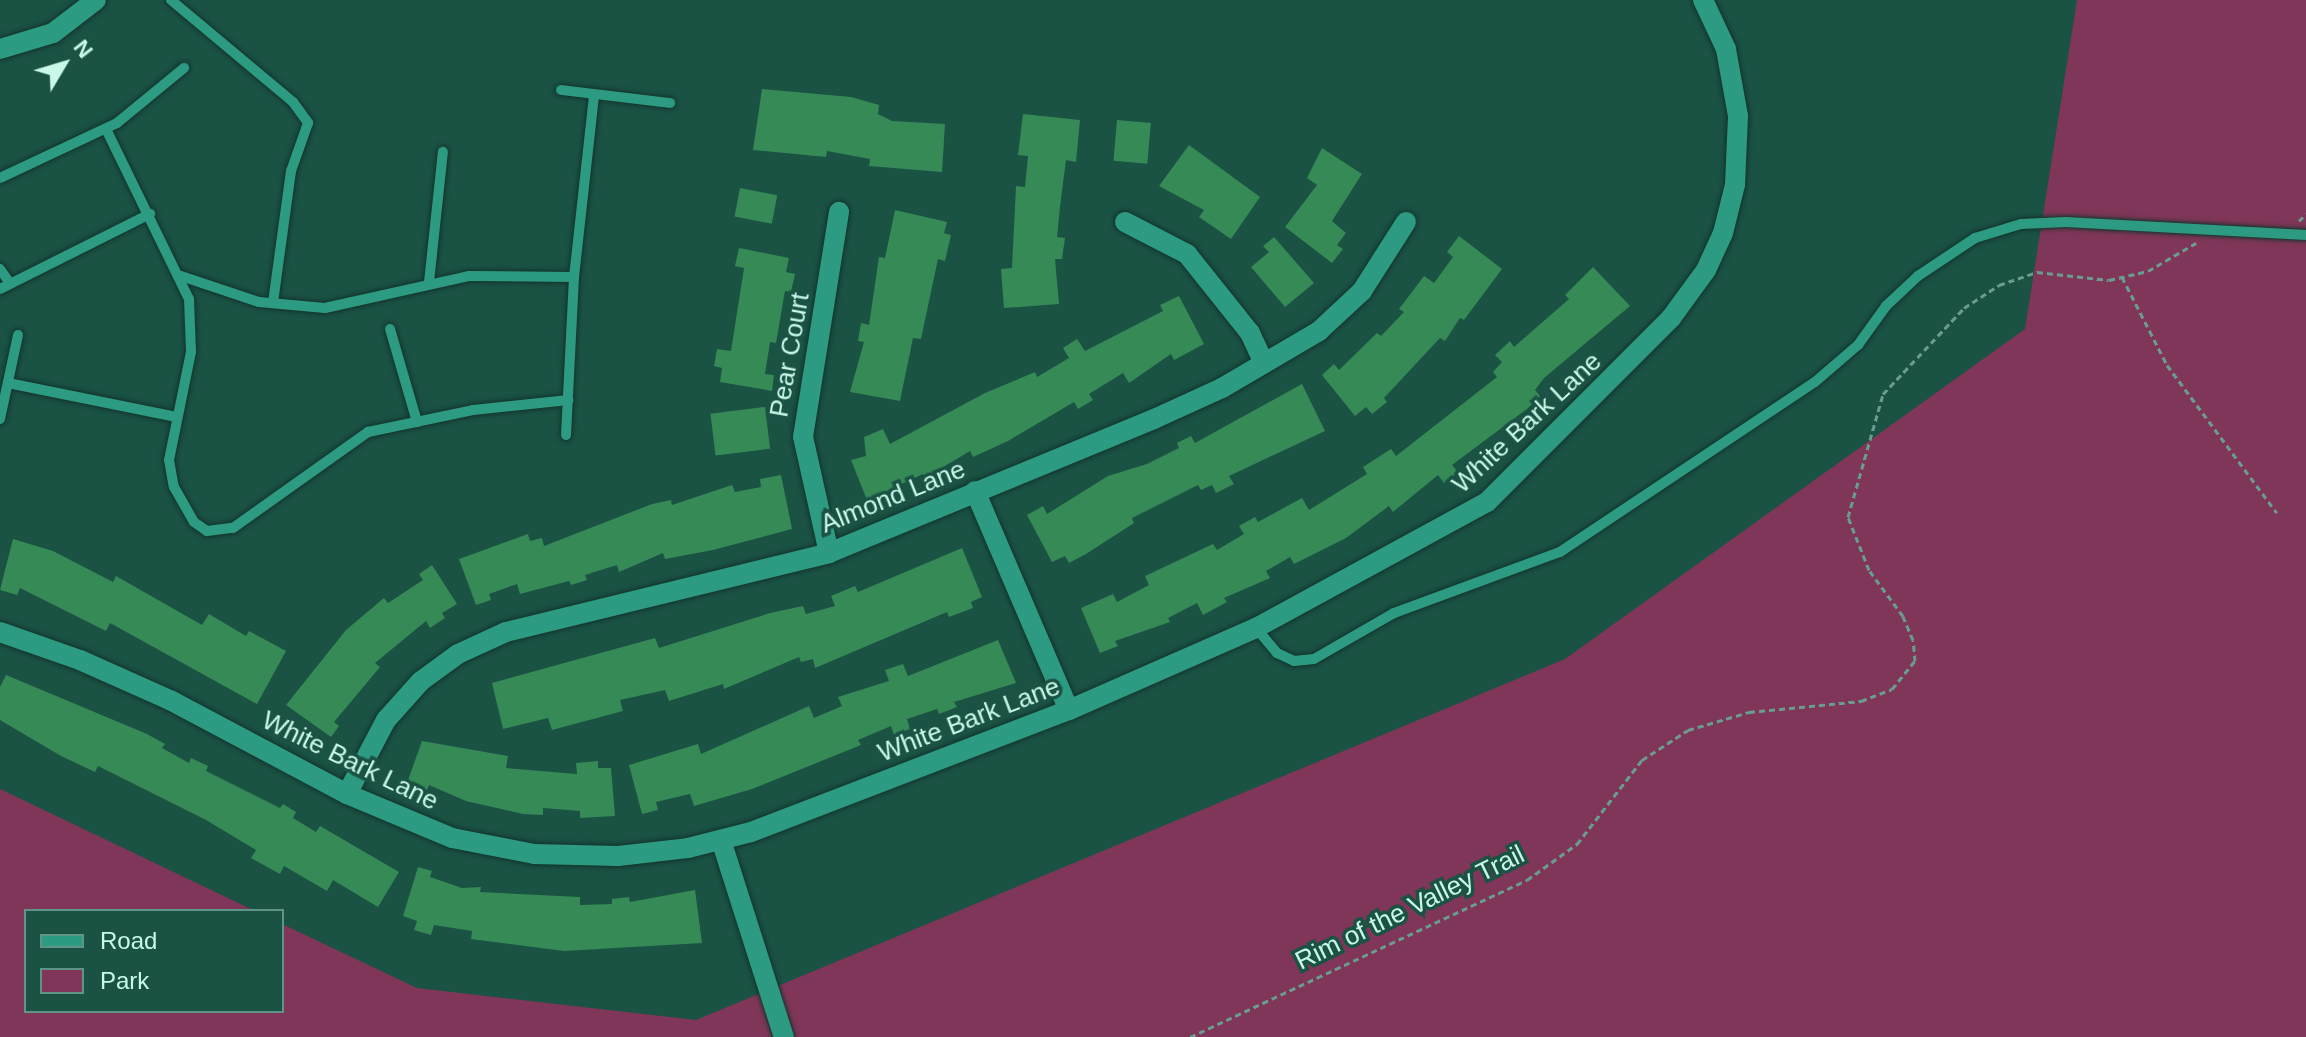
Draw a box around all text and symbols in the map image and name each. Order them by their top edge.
north arrow [24,24,104,104]
text: N [69,35,98,63]
street label: Pear Court [764,290,816,420]
street label: White Bark Lane [1446,346,1608,500]
street label: Almond Lane [816,454,970,540]
street label: White Bark Lane [874,671,1064,769]
street label: White Bark Lane [257,705,443,817]
street label: Rim of the Valley Trail [1290,839,1530,977]
legend [24,909,284,1013]
text: Road [100,927,157,954]
text: Park [100,967,149,994]

